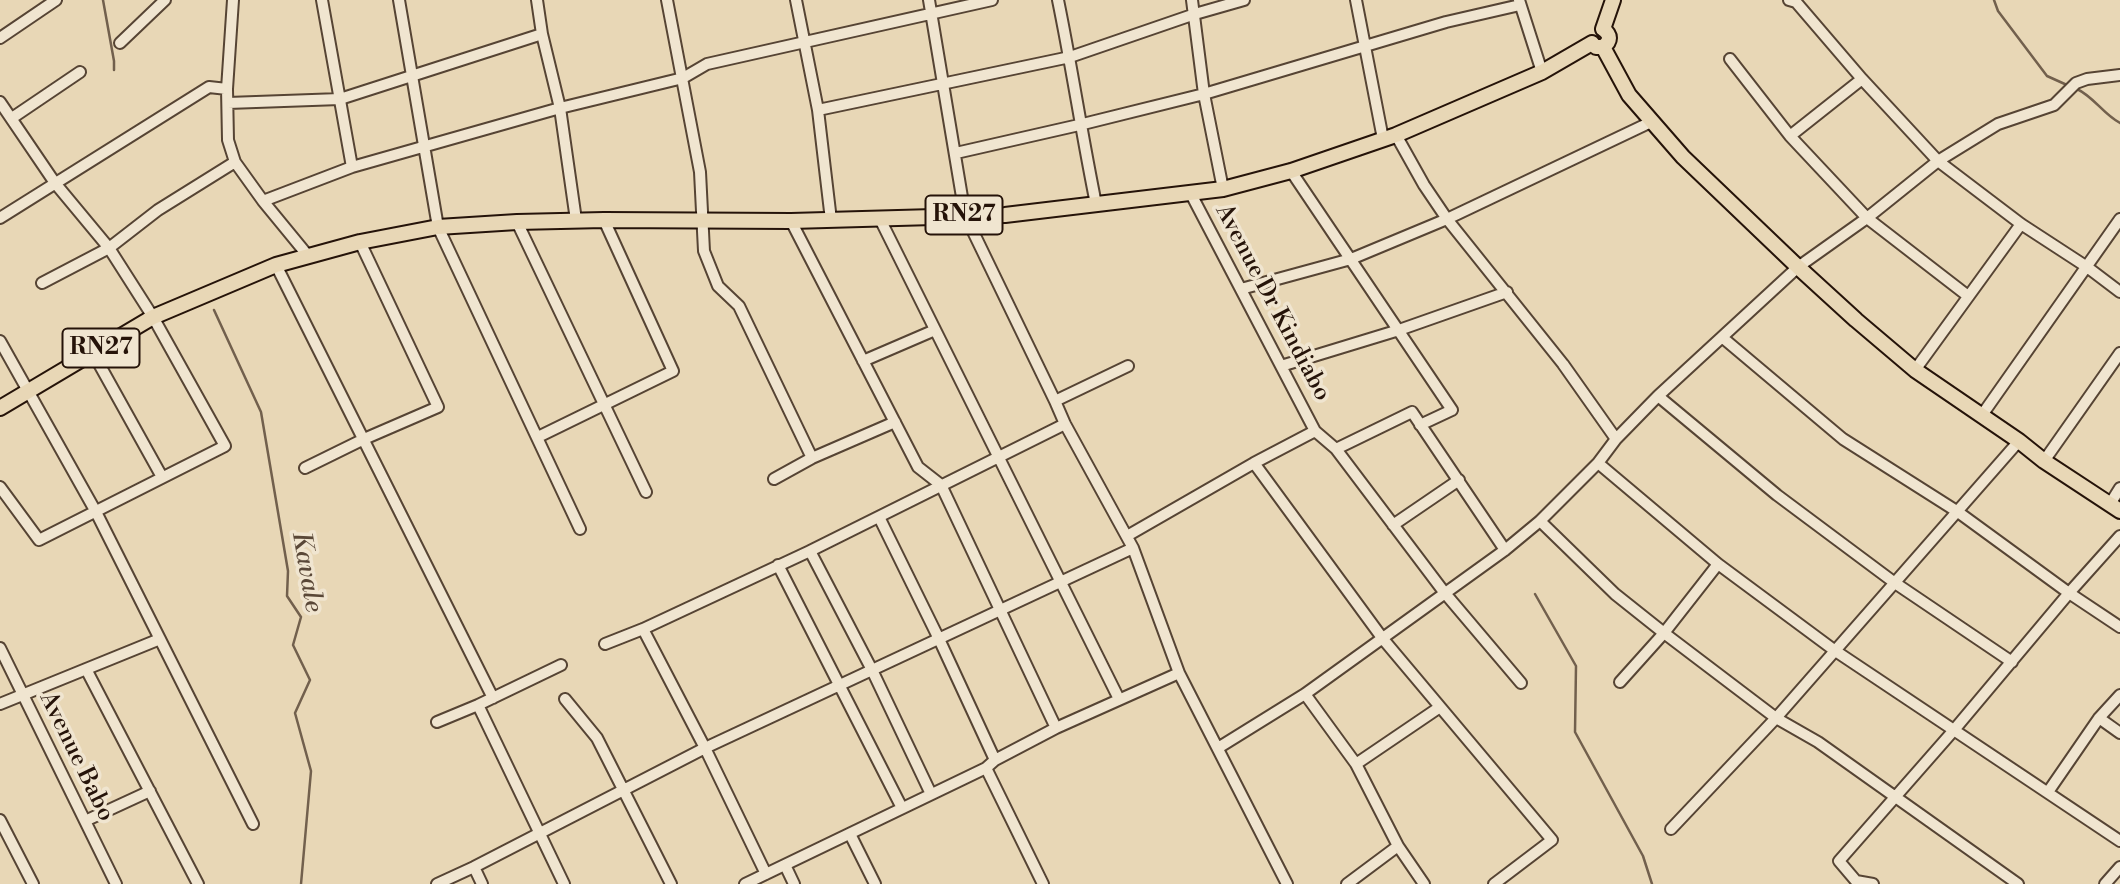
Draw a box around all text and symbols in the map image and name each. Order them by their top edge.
road number: RN27 [926,196,1002,234]
street label: Avenue Dr Kindiabo [1208,200,1336,406]
road number: RN27 [62,328,140,368]
water label: Kavale [284,529,328,615]
street label: Avenue Babo [32,688,120,826]

